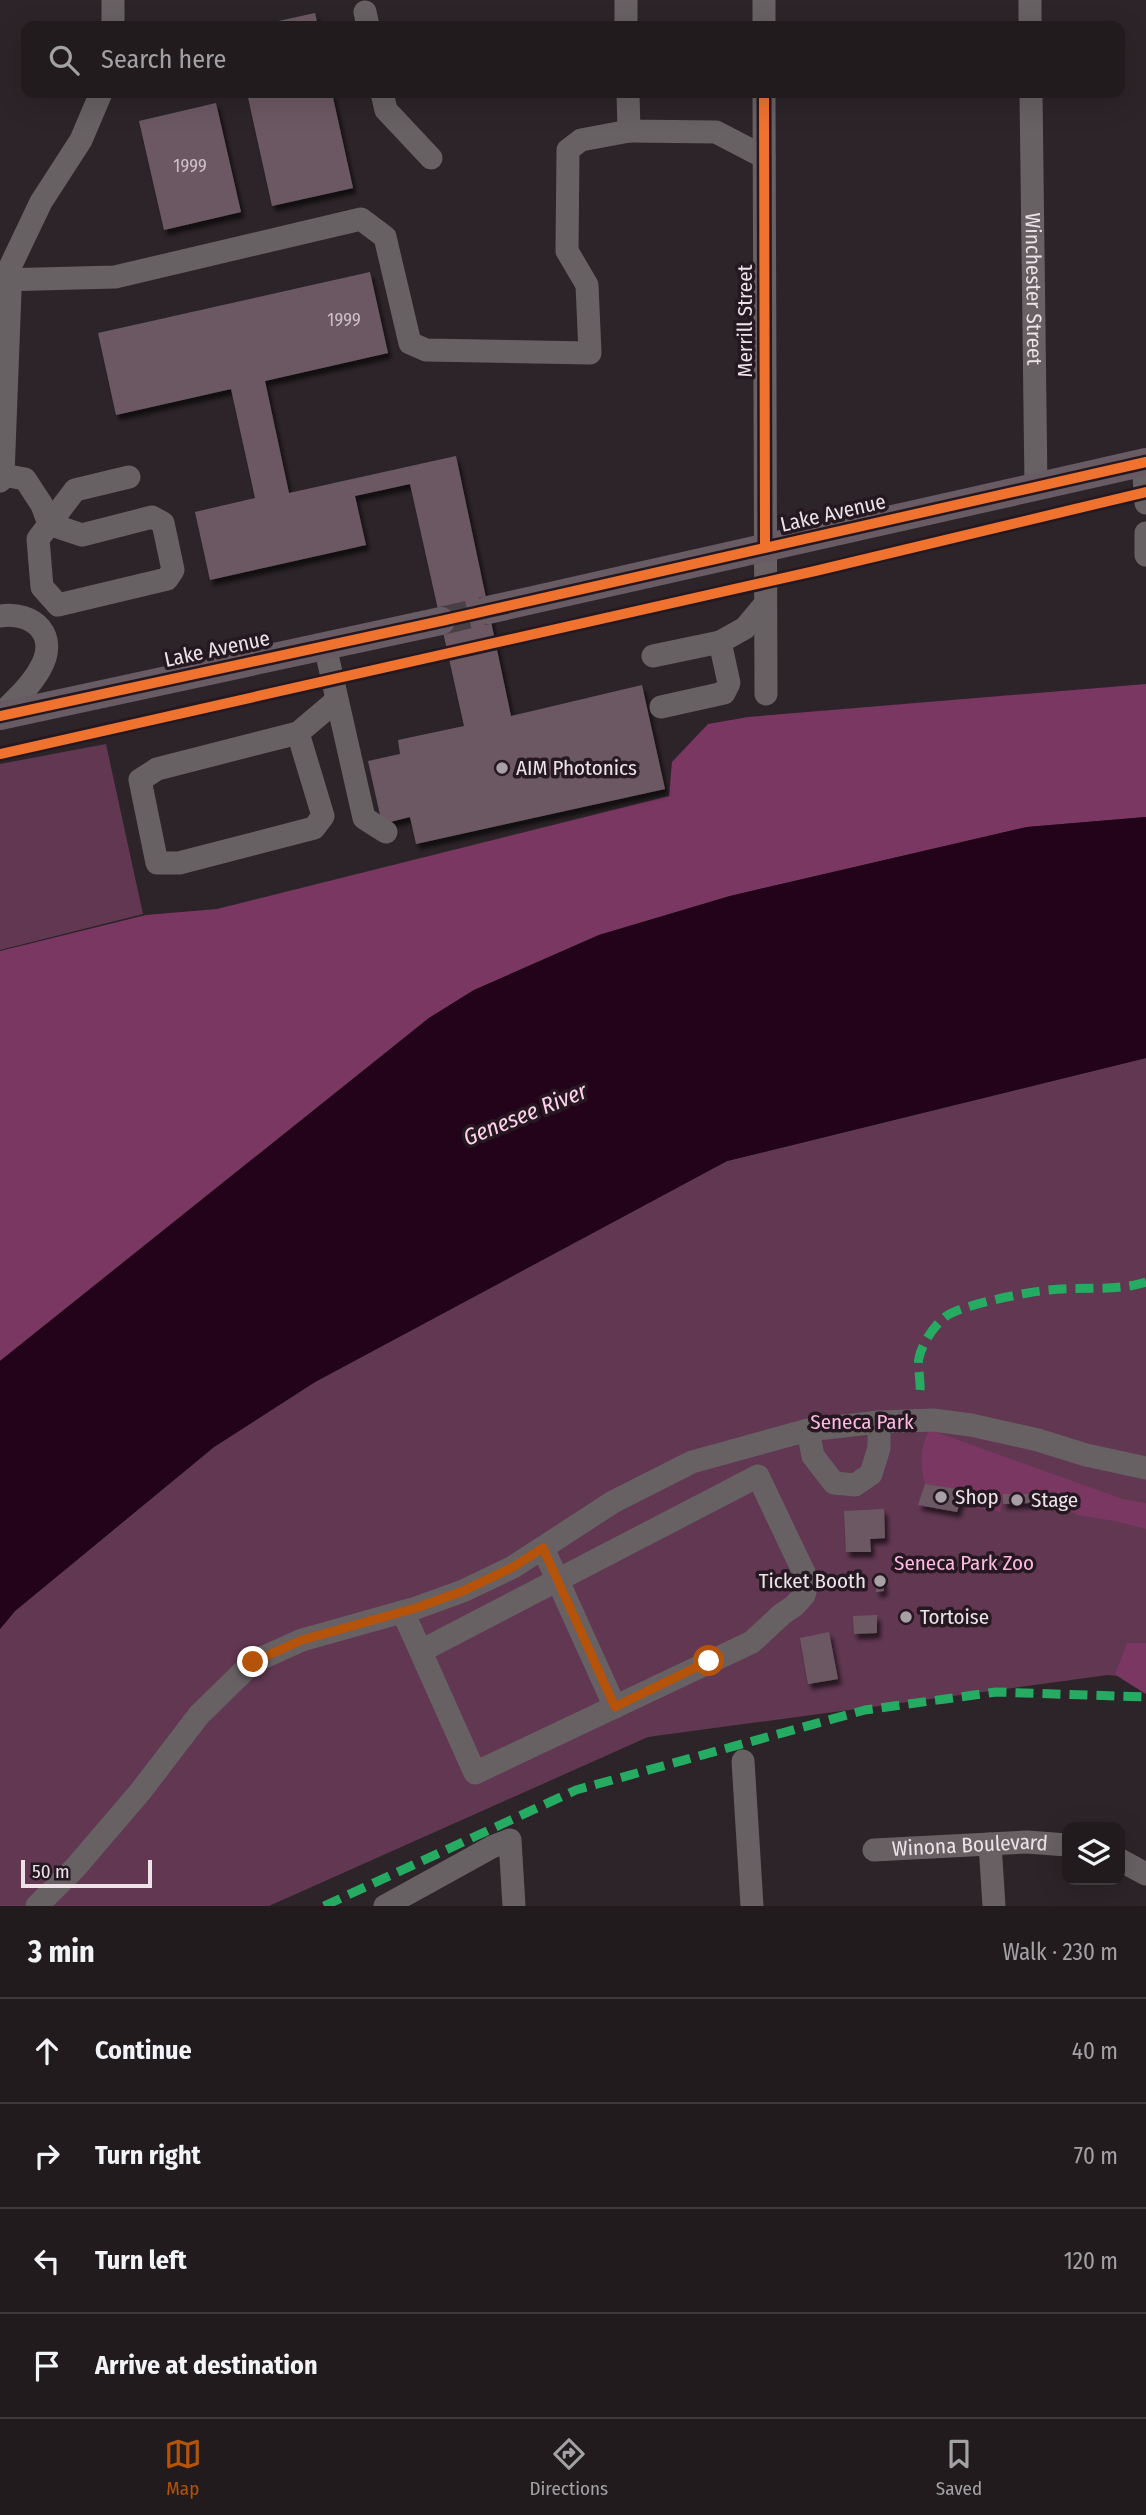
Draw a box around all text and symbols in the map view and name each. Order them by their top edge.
search box [21,21,1125,98]
icon: search [45,41,83,79]
text: Search here [101,44,226,75]
house number: 1999 [173,155,207,177]
street label: Winchester Street [1020,213,1047,365]
street label: Merrill Street [732,264,758,377]
house number: 1999 [327,309,361,331]
street label: Lake Avenue [778,488,888,538]
street label: Lake Avenue [162,625,272,673]
place label: AIM Photonics [516,755,637,781]
marker: AIM Photonics [494,760,510,776]
water label: Genesee River [459,1076,592,1151]
park label: Seneca Park [810,1409,914,1435]
place label: Shop [955,1484,999,1510]
place label: Stage [1031,1487,1078,1513]
marker: Shop [933,1489,949,1505]
marker: Stage [1009,1492,1025,1508]
park label: Seneca Park Zoo [894,1550,1034,1576]
place label: Ticket Booth [759,1568,866,1594]
marker: Ticket Booth [872,1573,888,1589]
place label: Tortoise [920,1604,989,1630]
marker: Tortoise [898,1609,914,1625]
route start [693,1645,724,1676]
route end [237,1646,268,1677]
map controls [1062,1822,1125,1885]
button: layers [1062,1822,1125,1885]
street label: Winona Boulevard [891,1829,1049,1862]
scale bar [21,1857,152,1889]
text: 50 m [32,1860,70,1883]
text: 3 min [28,1934,95,1970]
text: Walk · 230 m [1002,1938,1118,1966]
icon: ahead [28,2032,66,2070]
text: Continue [95,2035,192,2066]
text: 40 m [1072,2037,1118,2065]
icon: right [28,2137,66,2175]
text: Turn right [95,2140,201,2171]
text: 70 m [1074,2142,1118,2170]
icon: left [28,2242,66,2280]
text: Turn left [95,2245,187,2276]
text: 120 m [1064,2247,1118,2275]
icon: arrive [28,2347,66,2385]
text: Arrive at destination [95,2350,318,2381]
tab: Map [164,2435,202,2500]
tab: Directions [530,2435,608,2500]
tab: Saved [936,2435,982,2500]

